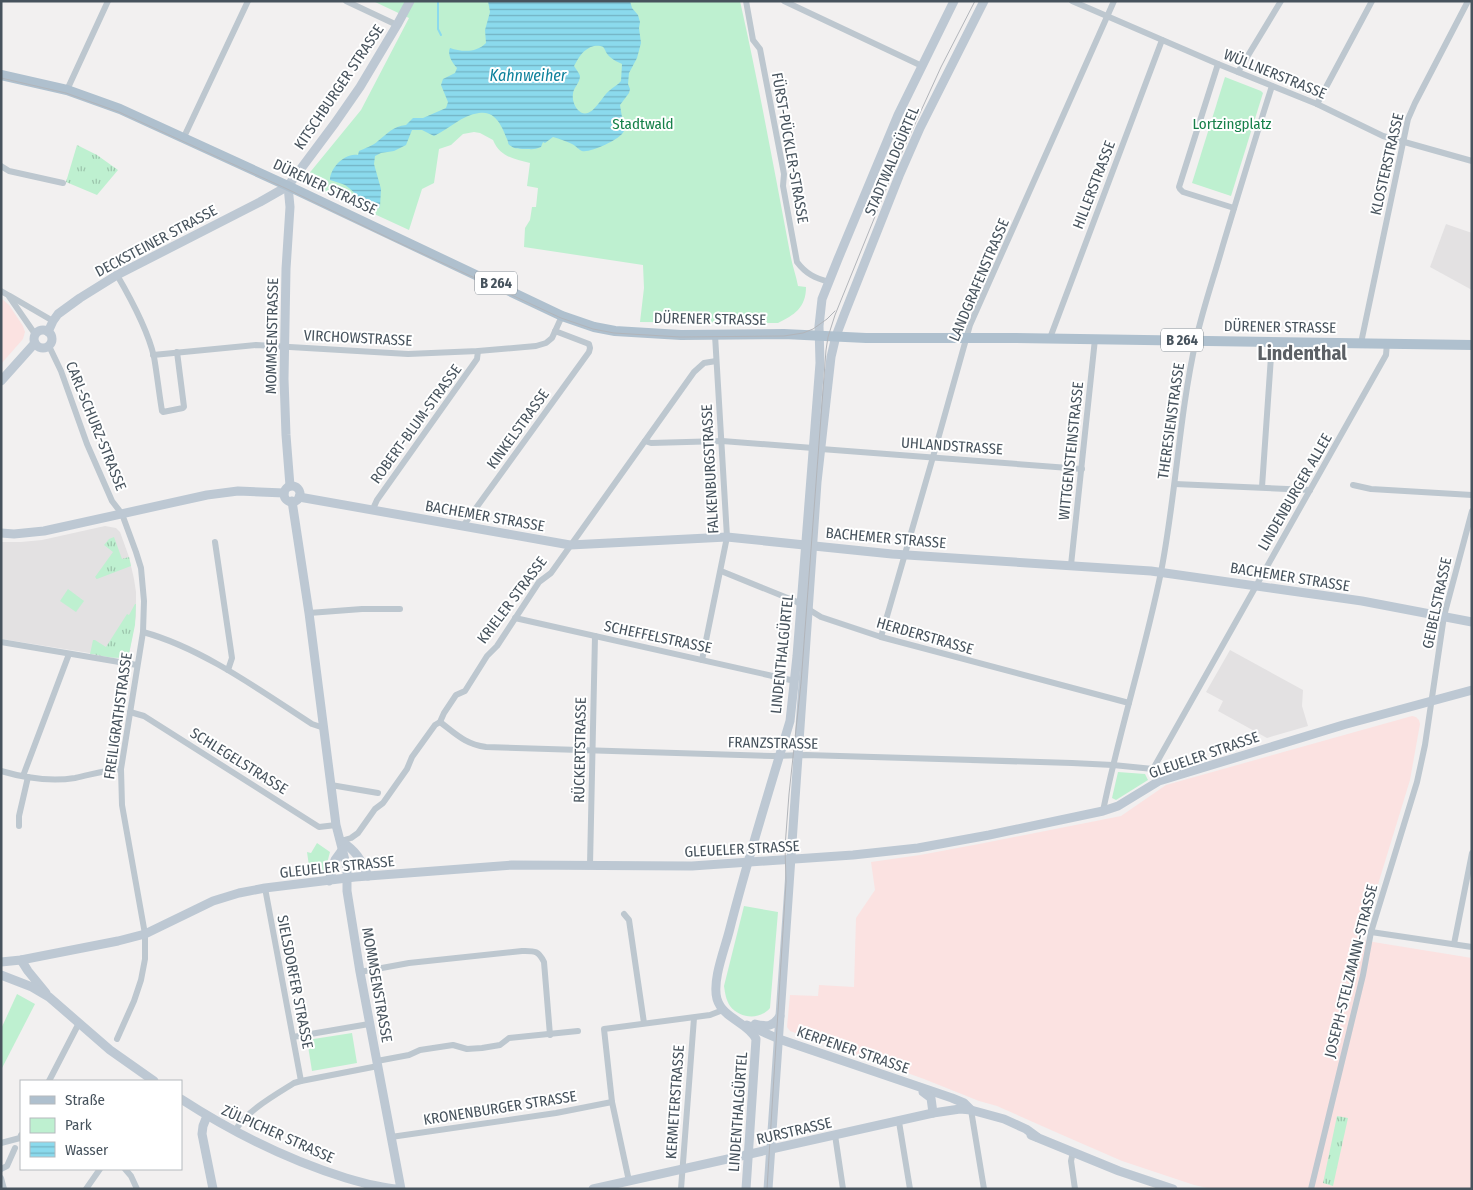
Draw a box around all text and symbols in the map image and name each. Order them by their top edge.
street label: KITSCHBURGER STRASSE [290,21,388,153]
street label: WÜLLNERSTRASSE [1221,45,1329,103]
water label: Kahnweiher [490,66,567,85]
street label: FÜRST-PÜCKLER-STRASSE [768,71,812,225]
street label: STADTWALDGÜRTEL [861,103,923,218]
street label: KLOSTERSTRASSE [1366,111,1408,217]
park label: Stadtwald [612,115,674,133]
park label: Lortzingplatz [1192,115,1272,133]
street label: HILLERSTRASSE [1069,138,1119,232]
street label: DÜRENER STRASSE [270,155,380,219]
street label: DECKSTEINER STRASSE [92,201,220,281]
street label: LANDGRAFENSTRASSE [945,216,1013,344]
road number: B 264 [475,272,517,294]
street label: MOMMSENSTRASSE [262,278,282,394]
street label: DÜRENER STRASSE [654,309,766,329]
street label: DÜRENER STRASSE [1224,317,1336,337]
street label: VIRCHOWSTRASSE [303,326,413,350]
road number: B 264 [1161,328,1203,352]
district label: Lindenthal [1257,341,1347,365]
street label: CARL-SCHURZ-STRASSE [62,359,130,493]
street label: ROBERT-BLUM-STRASSE [367,361,465,487]
street label: THERESIENSTRASSE [1154,362,1188,480]
street label: WITTGENSTEINSTRASSE [1055,381,1087,521]
street label: KINKELSTRASSE [483,386,553,472]
street label: FALKENBURGSTRASSE [698,404,722,534]
street label: LINDENBURGER ALLEE [1254,430,1336,554]
street label: UHLANDSTRASSE [900,433,1004,459]
street label: BACHEMER STRASSE [424,497,546,535]
street label: BACHEMER STRASSE [825,524,947,552]
street label: KRIELER STRASSE [473,553,551,647]
street label: GEIBELSTRASSE [1419,556,1455,650]
street label: BACHEMER STRASSE [1229,559,1351,595]
street label: LINDENTHALGÜRTEL [767,593,797,715]
street label: HERDERSTRASSE [874,614,976,658]
street label: SCHEFFELSTRASSE [603,617,713,657]
street label: FREILIGRATHSTRASSE [100,651,136,781]
street label: RÜCKERTSTRASSE [570,697,590,803]
street label: SCHLEGELSTRASSE [187,724,291,798]
street label: GLEUELER STRASSE [1147,728,1261,782]
street label: FRANZSTRASSE [728,733,818,753]
street label: GLEUELER STRASSE [684,837,800,861]
street label: GLEUELER STRASSE [279,852,395,882]
street label: JOSEPH-STELZMANN-STRASSE [1321,882,1381,1060]
street label: SIELSDORFER STRASSE [273,914,317,1050]
street label: MOMMSENSTRASSE [358,926,396,1044]
street label: KERPENER STRASSE [794,1022,912,1078]
street label: KERMETERSTRASSE [662,1044,688,1160]
street label: LINDENTHALGÜRTEL [725,1051,751,1173]
legend [20,1080,182,1170]
street label: KRONENBURGER STRASSE [422,1087,578,1129]
text: Straße [65,1091,105,1109]
street label: ZÜLPICHER STRASSE [219,1101,337,1167]
street label: RURSTRASSE [755,1114,833,1148]
text: Park [65,1116,92,1134]
text: Wasser [65,1141,109,1159]

